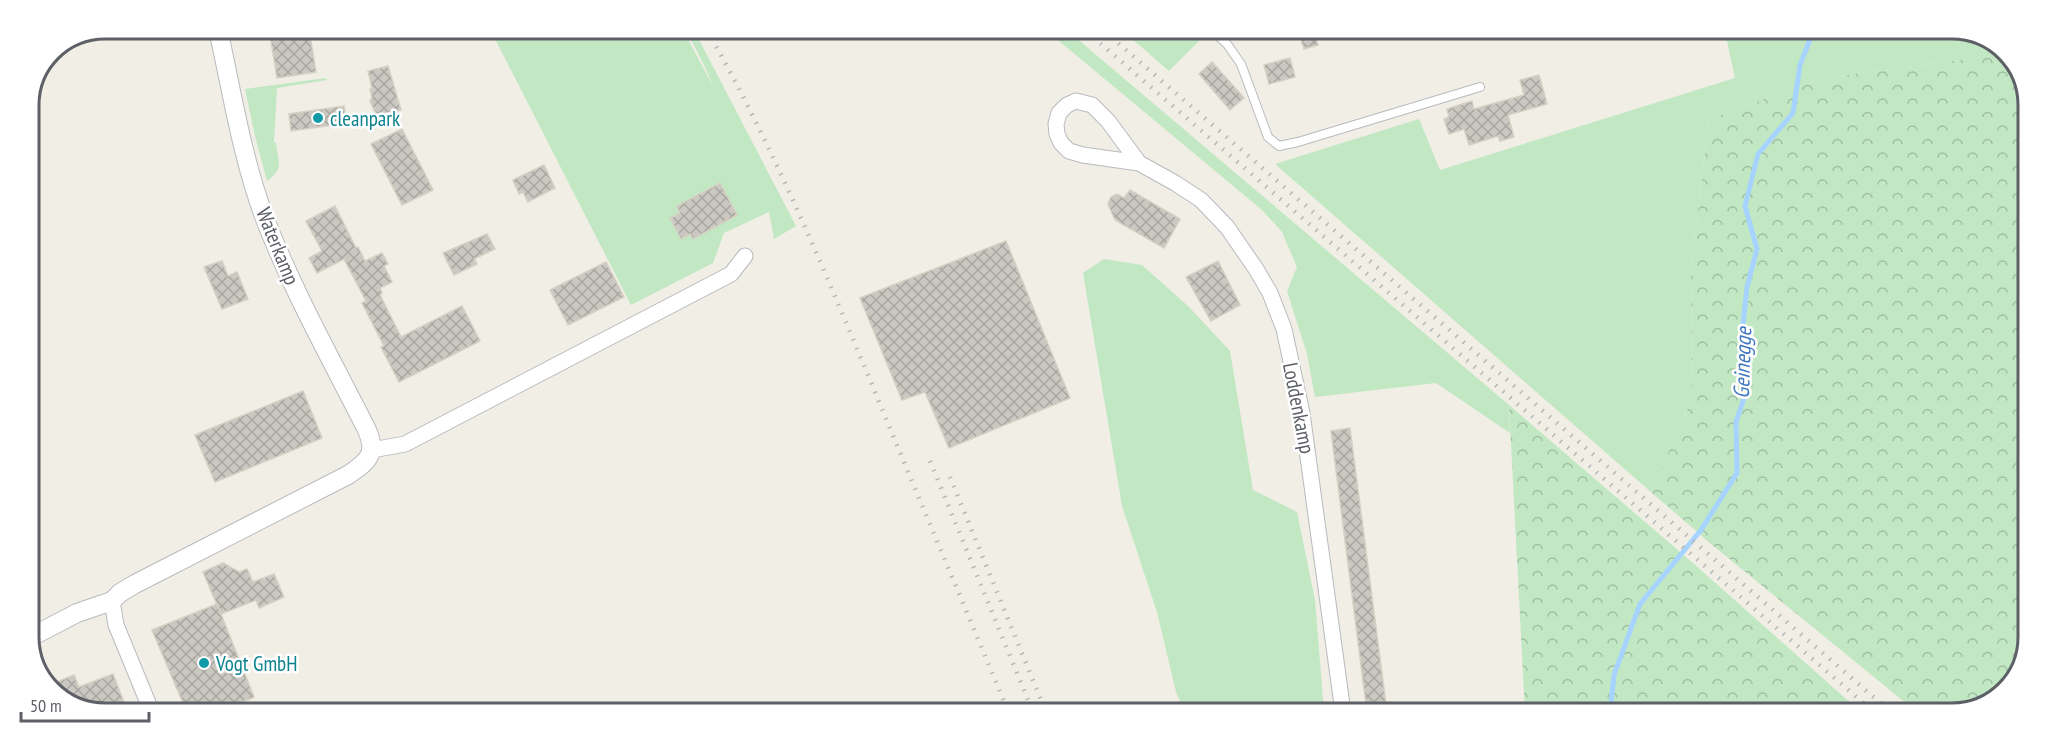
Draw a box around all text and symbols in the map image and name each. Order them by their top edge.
place label: cleanpark [330,105,400,132]
marker: cleanpark [311,111,325,125]
street label: Waterkamp [250,203,306,289]
water label: Geinegge [1727,325,1757,399]
street label: Loddenkamp [1277,360,1321,456]
place label: Vogt GmbH [215,650,297,677]
marker: Vogt GmbH [197,656,211,670]
scale bar [21,685,148,723]
text: 50 m [30,694,62,717]

